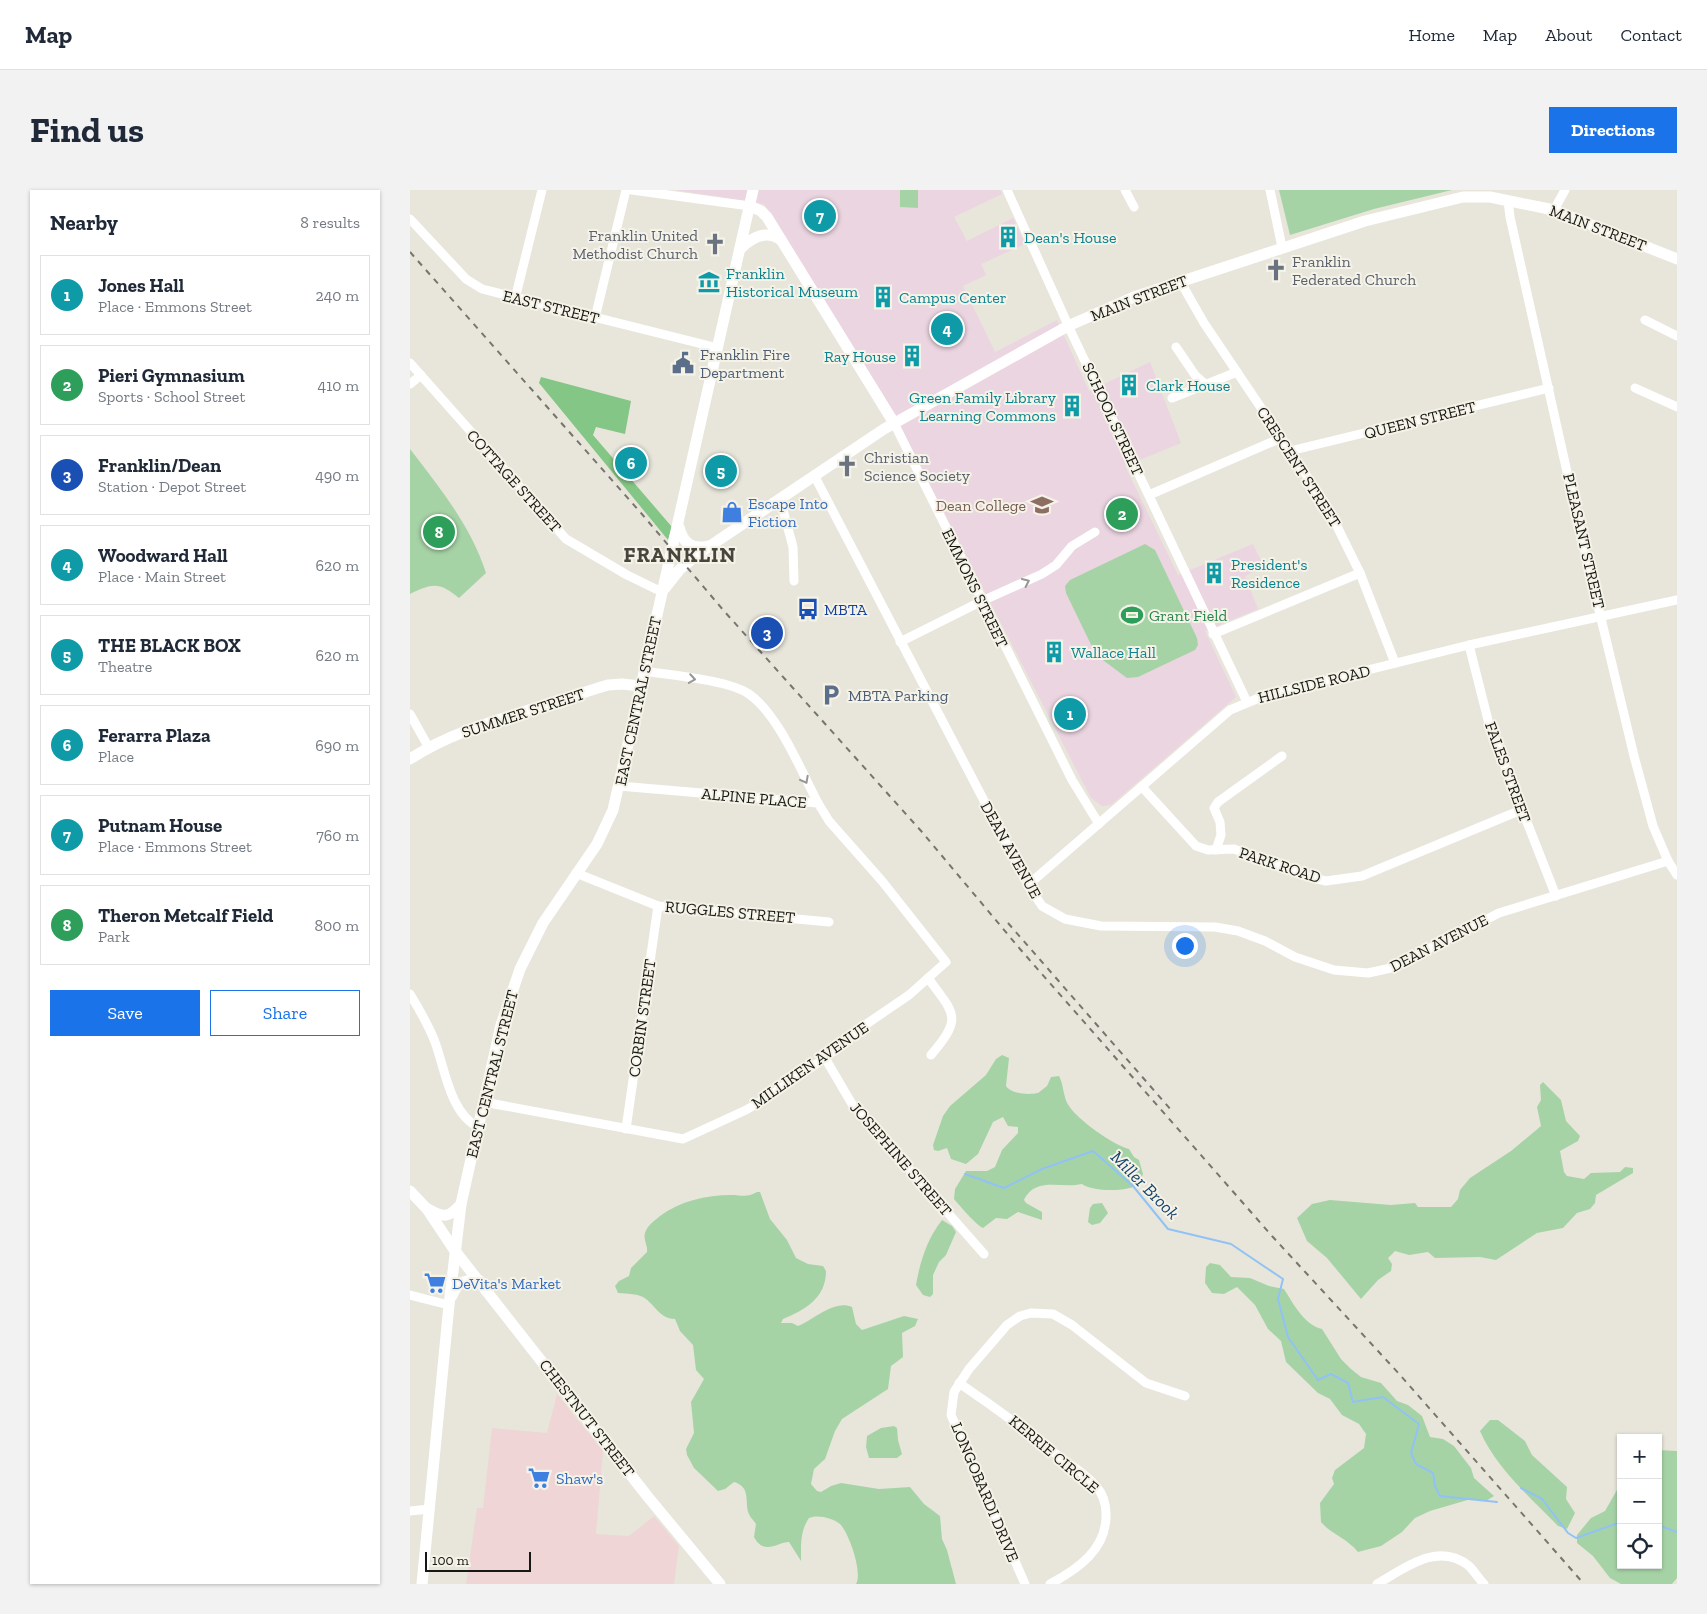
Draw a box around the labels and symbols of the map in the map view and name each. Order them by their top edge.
pin: 7 [804,197,836,235]
street label: MAIN STREET [1547,201,1649,255]
building icon: Dean's House [995,224,1021,250]
place label: Franklin United Methodist Church [572,226,698,263]
place label: Dean's House [1024,228,1117,247]
church icon: Franklin United Methodist Church [702,231,728,257]
place label: Franklin Federated Church [1292,252,1416,289]
church icon: Franklin Federated Church [1263,257,1289,283]
place label: Franklin Historical Museum [726,264,858,301]
museum icon: Franklin Historical Museum [696,269,722,295]
street label: MAIN STREET [1088,271,1190,325]
building icon: Campus Center [870,284,896,310]
street label: EAST STREET [501,286,601,328]
place label: Campus Center [899,288,1007,307]
pin: 4 [931,310,963,348]
building icon: Ray House [899,343,925,369]
place label: Franklin Fire Department [700,345,790,382]
place label: Ray House [824,347,896,366]
public building icon: Franklin Fire Department [670,350,696,376]
street label: SCHOOL STREET [1078,359,1148,479]
building icon: Clark House [1116,372,1142,398]
place label: Clark House [1146,376,1230,395]
place label: Green Family Library Learning Commons [909,388,1057,425]
building icon: Green Family Library Learning Commons [1059,393,1085,419]
street label: QUEEN STREET [1362,397,1478,443]
street label: CRESCENT STREET [1253,403,1345,531]
street label: COTTAGE STREET [463,426,565,536]
pin: 6 [615,444,647,482]
place label: Christian Science Society [864,448,971,485]
pin: 5 [705,452,737,490]
church icon: Christian Science Society [834,453,860,479]
street label: PLEASANT STREET [1559,471,1609,611]
school or university icon: Dean College [1029,492,1055,518]
place label: Escape Into Fiction [748,494,828,531]
pin: 2 [1106,495,1138,533]
place label: Dean College [936,496,1026,515]
shop icon: Escape Into Fiction [719,499,745,525]
pin: 8 [423,513,455,551]
street label: EMMONS STREET [938,525,1012,651]
district label: FRANKLIN [624,542,736,567]
place label: President's Residence [1231,555,1307,592]
building icon: President's Residence [1201,560,1227,586]
one-way arrow [1021,578,1030,588]
bus stop icon: MBTA [795,596,821,622]
place label: MBTA [824,600,868,619]
sports icon: Grant Field [1119,602,1145,628]
place label: Grant Field [1149,606,1227,625]
pin: 3 [751,614,783,652]
street label: EAST CENTRAL STREET [611,615,665,787]
building icon: Wallace Hall [1041,639,1067,665]
place label: Wallace Hall [1071,643,1156,662]
street label: HILLSIDE ROAD [1256,661,1372,707]
one-way arrow [689,673,697,684]
parking icon: MBTA Parking [818,682,844,708]
street label: SUMMER STREET [459,684,587,742]
place label: MBTA Parking [848,686,949,705]
pin: 1 [1054,695,1086,733]
street label: FALES STREET [1481,719,1535,825]
one-way arrow [799,774,809,783]
street label: ALPINE PLACE [701,784,807,812]
street label: DEAN AVENUE [977,798,1045,902]
street label: PARK ROAD [1237,843,1323,887]
street label: RUGGLES STREET [664,897,796,927]
street label: DEAN AVENUE [1387,910,1491,976]
your location [1172,933,1198,959]
street label: CORBIN STREET [624,958,660,1078]
street label: EAST CENTRAL STREET [462,988,522,1160]
street label: MILLIKEN AVENUE [748,1018,872,1112]
street label: JOSEPHINE STREET [846,1098,956,1220]
water label: Miller Brook [1106,1146,1184,1224]
supermarket icon: DeVita's Market [422,1270,448,1296]
place label: DeVita's Market [452,1274,561,1293]
street label: CHESTNUT STREET [535,1355,639,1481]
street label: KERRIE CIRCLE [1005,1411,1103,1497]
street label: LONGOBARDI DRIVE [947,1419,1023,1565]
supermarket icon: Shaw's [526,1465,552,1491]
place label: Shaw's [556,1469,603,1488]
scale bar [425,1549,531,1572]

